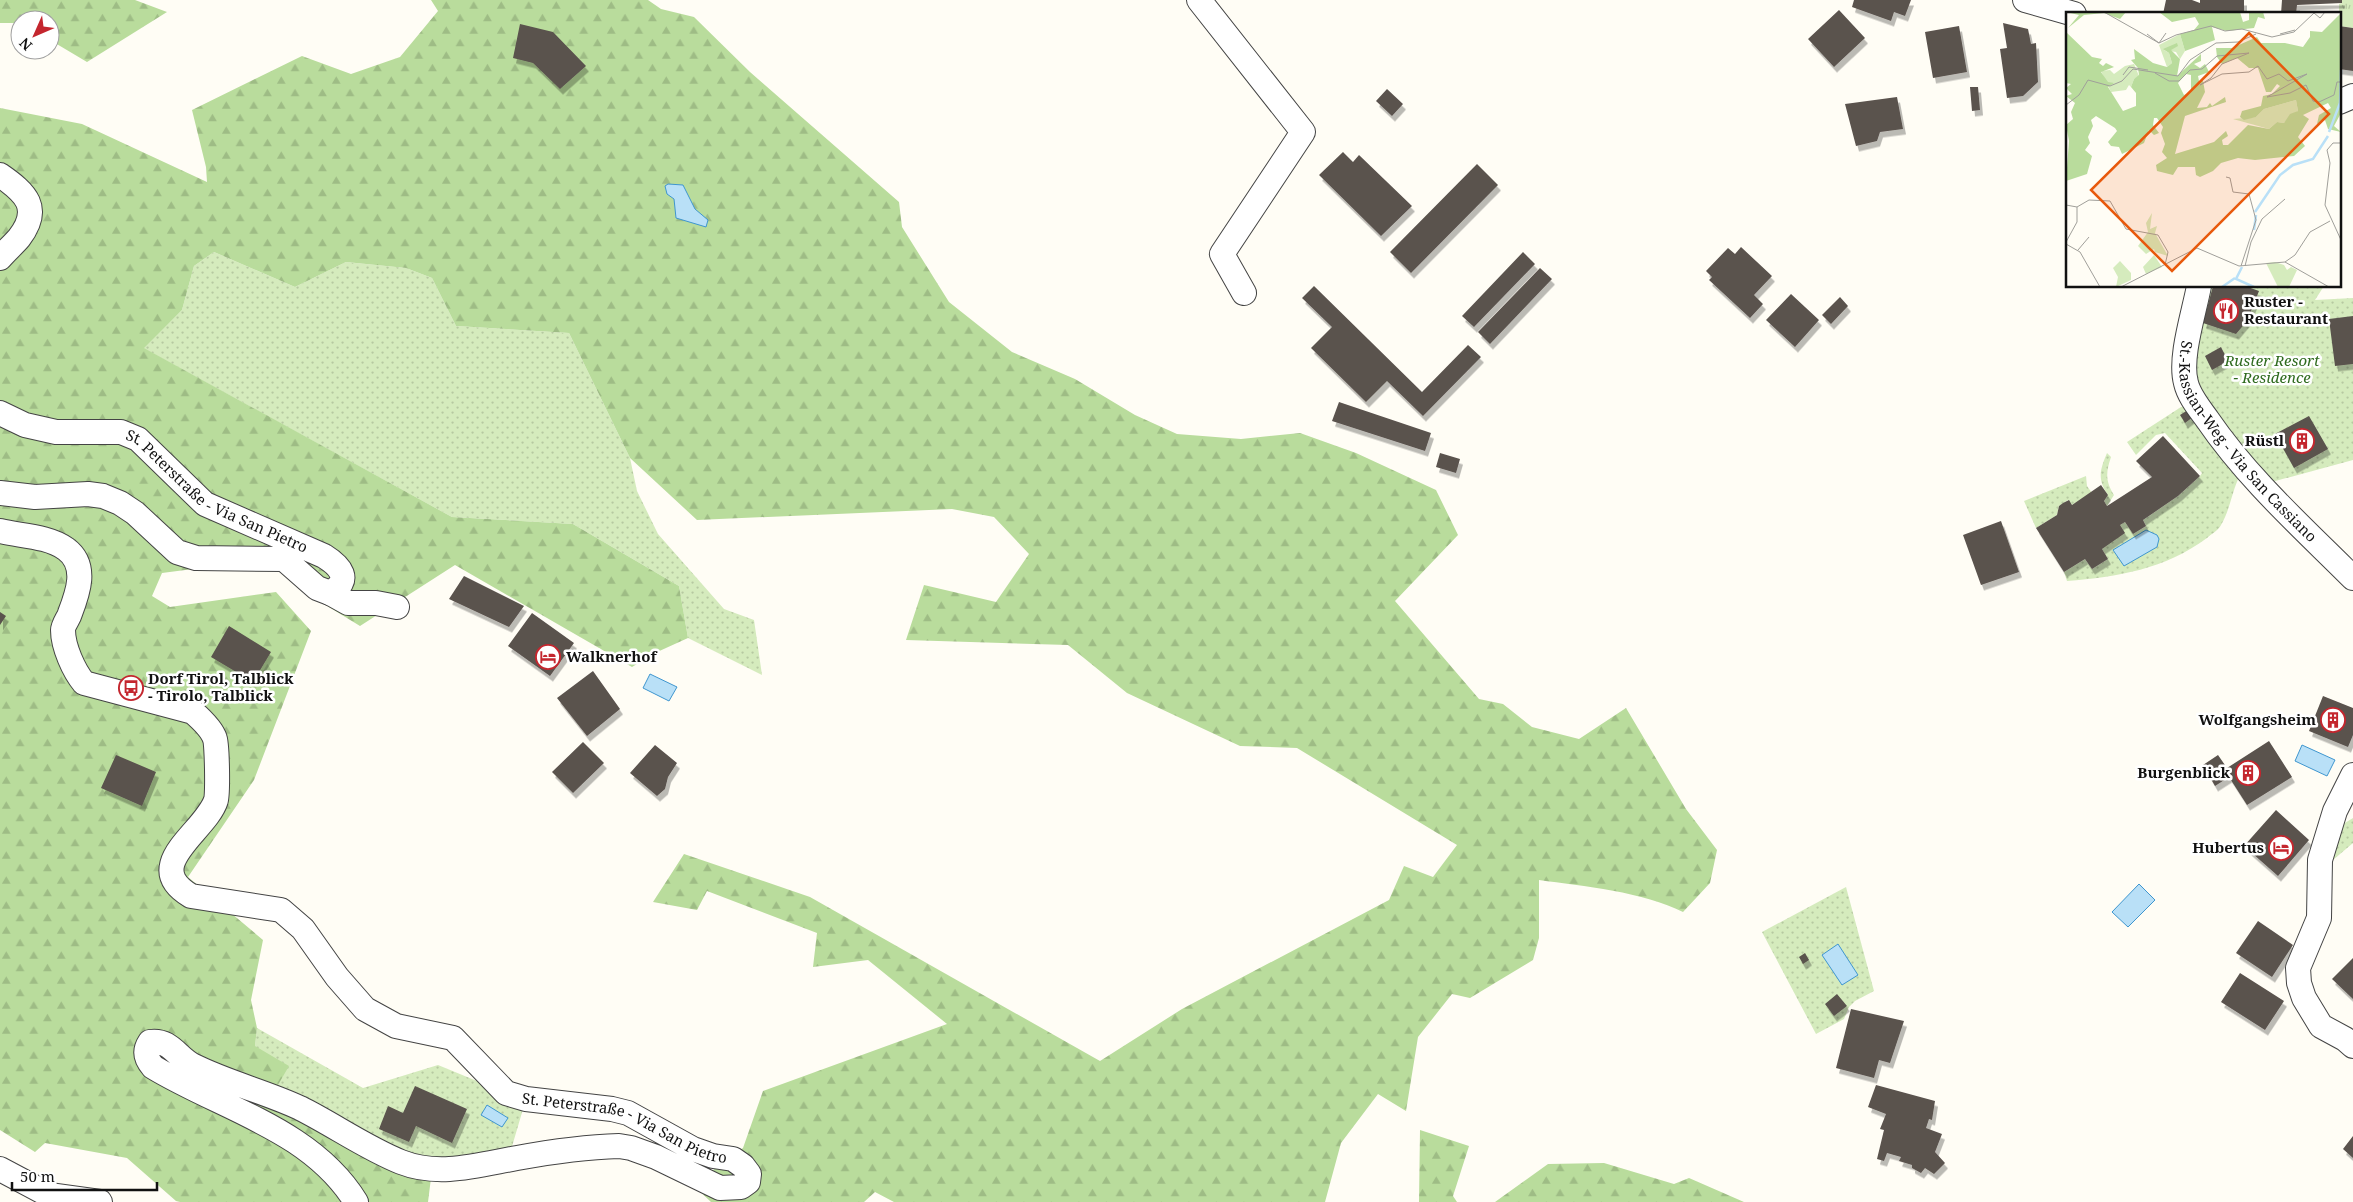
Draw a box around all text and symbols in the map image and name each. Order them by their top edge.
north arrow [10,10,60,60]
inset map [2066,12,2340,288]
text: N [15,34,36,55]
place label: Ruster - Restaurant [2244,291,2328,328]
restaurant icon: Ruster - Restaurant [2213,298,2239,324]
street label: St.-Kassian-Weg - Via San Cassiano [2175,339,2322,546]
park label: Ruster Resort - Residence [2223,350,2320,387]
street label: St. Peterstraße - Via San Pietro [123,424,311,557]
building icon: Rüstl [2289,428,2315,454]
place label: Rüstl [2245,430,2285,450]
hotel icon: Walknerhof [535,644,561,670]
place label: Walknerhof [566,646,659,666]
place label: Dorf Tirol, Talblick - Tirolo, Talblick [148,668,294,705]
bus stop icon: Dorf Tirol, Talblick - Tirolo, Talblick [118,675,144,701]
building icon: Wolfgangsheim [2320,707,2346,733]
place label: Wolfgangsheim [2199,709,2316,729]
building icon: Burgenblick [2235,760,2261,786]
place label: Burgenblick [2137,762,2230,782]
hotel icon: Hubertus [2268,835,2294,861]
place label: Hubertus [2192,837,2264,857]
street label: St. Peterstraße - Via San Pietro [521,1088,729,1167]
scale bar [12,1160,158,1192]
text: 50 m [20,1166,55,1186]

